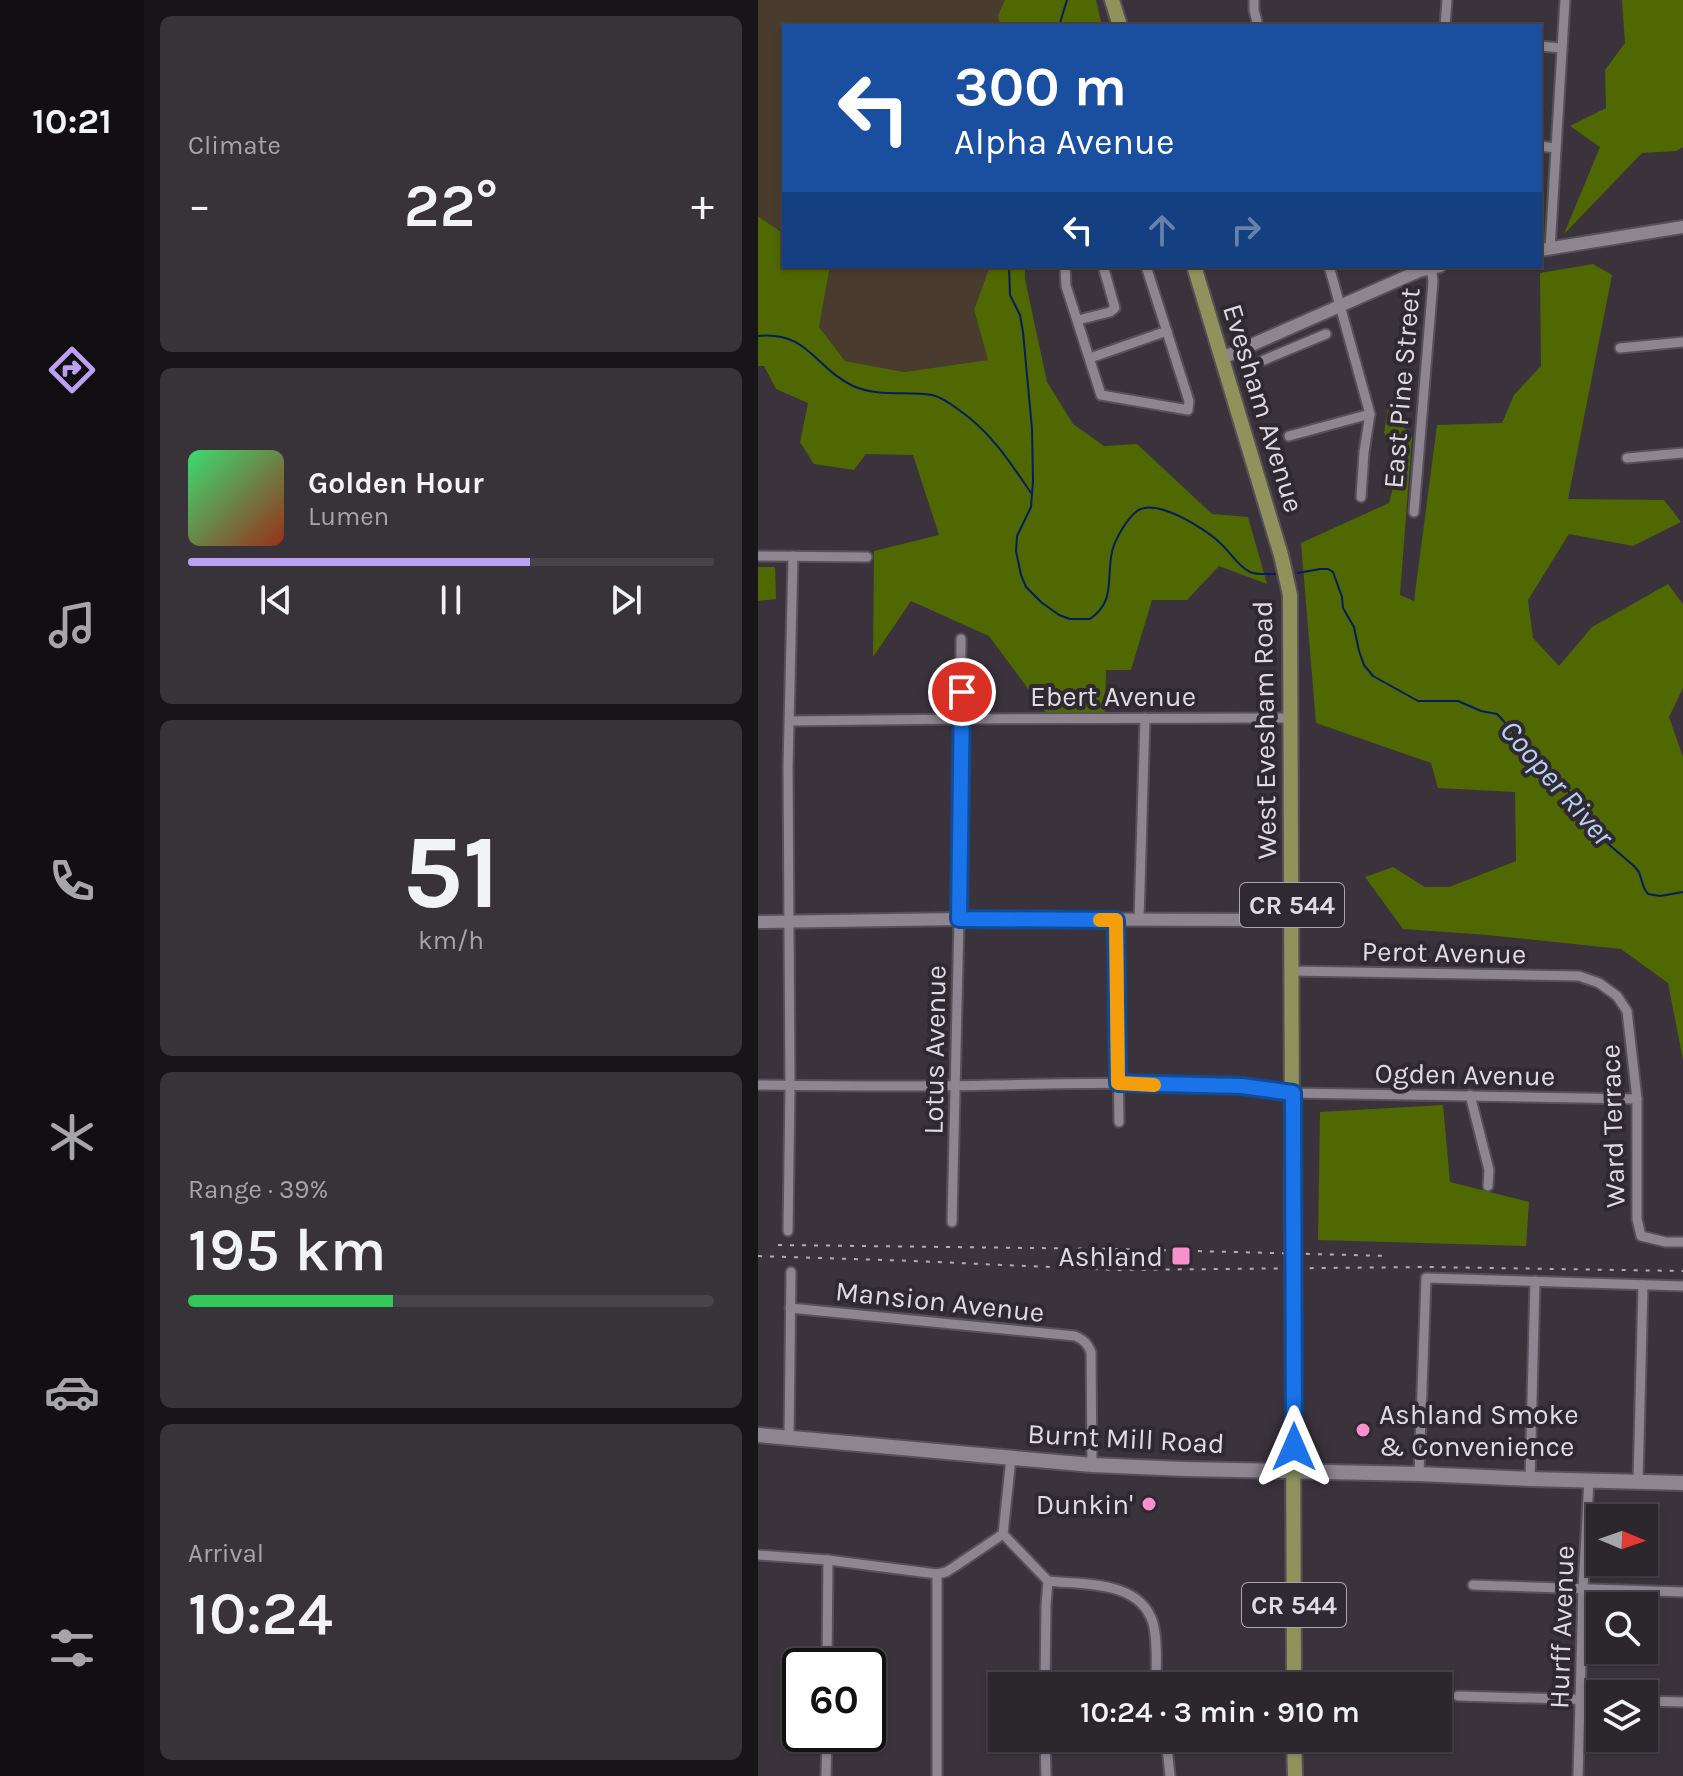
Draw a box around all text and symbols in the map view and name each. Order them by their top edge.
text: 300 m [954,54,1127,119]
icon: left [822,56,926,160]
text: 10:21 [32,100,112,142]
text: Alpha Avenue [954,121,1174,163]
text: Climate [188,130,281,161]
text: 22° [404,171,498,241]
text: − [188,180,211,231]
text: + [691,180,714,231]
icon: left [1056,208,1100,252]
icon: ahead [1140,208,1184,252]
icon: right [1224,208,1268,252]
street label: East Pine Street [1376,286,1427,490]
street label: Evesham Avenue [1216,300,1311,516]
icon: directions [44,342,100,398]
text: Golden Hour [308,465,484,501]
text: Lumen [308,501,389,532]
icon: previous [254,578,298,622]
icon: pause [429,578,473,622]
icon: next [604,578,648,622]
icon: music [44,597,100,653]
street label: West Evesham Road [1246,600,1283,860]
pin [928,658,996,726]
icon: arrive [940,670,984,714]
street label: Ebert Avenue [1030,680,1196,713]
water label: Cooper River [1493,713,1623,855]
text: 51 [402,812,500,933]
icon: phone [44,853,100,909]
road number: CR 544 [1240,883,1344,927]
text: km/h [418,925,484,956]
street label: Perot Avenue [1361,935,1527,970]
street label: Lotus Avenue [917,965,952,1135]
street label: Ward Terrace [1593,1044,1632,1208]
street label: Ogden Avenue [1374,1056,1556,1093]
icon: climate [44,1109,100,1165]
text: Range · 39% [188,1174,328,1205]
text: 195 km [188,1215,386,1285]
place label: Ashland [1059,1240,1163,1273]
marker: Ashland [1170,1245,1192,1267]
street label: Mansion Avenue [834,1274,1046,1329]
icon: car [44,1364,100,1420]
place label: Ashland Smoke & Convenience [1379,1398,1579,1463]
position arrow [1252,1405,1336,1489]
street label: Burnt Mill Road [1027,1417,1225,1460]
marker: Ashland Smoke & Convenience [1354,1421,1372,1439]
place label: Dunkin' [1036,1488,1133,1521]
marker: Dunkin' [1140,1495,1158,1513]
north arrow [1586,1504,1658,1576]
map controls [1586,1504,1658,1752]
text: Arrival [188,1538,264,1569]
street label: Hurff Avenue [1542,1545,1581,1709]
text: 10:24 [188,1579,333,1649]
road number: CR 544 [1242,1583,1346,1627]
button: search [1586,1592,1658,1664]
icon: filters [44,1620,100,1676]
speed limit sign: 60 [782,1648,886,1752]
button: layers [1586,1680,1658,1752]
text: 10:24 · 3 min · 910 m [1080,1694,1360,1730]

